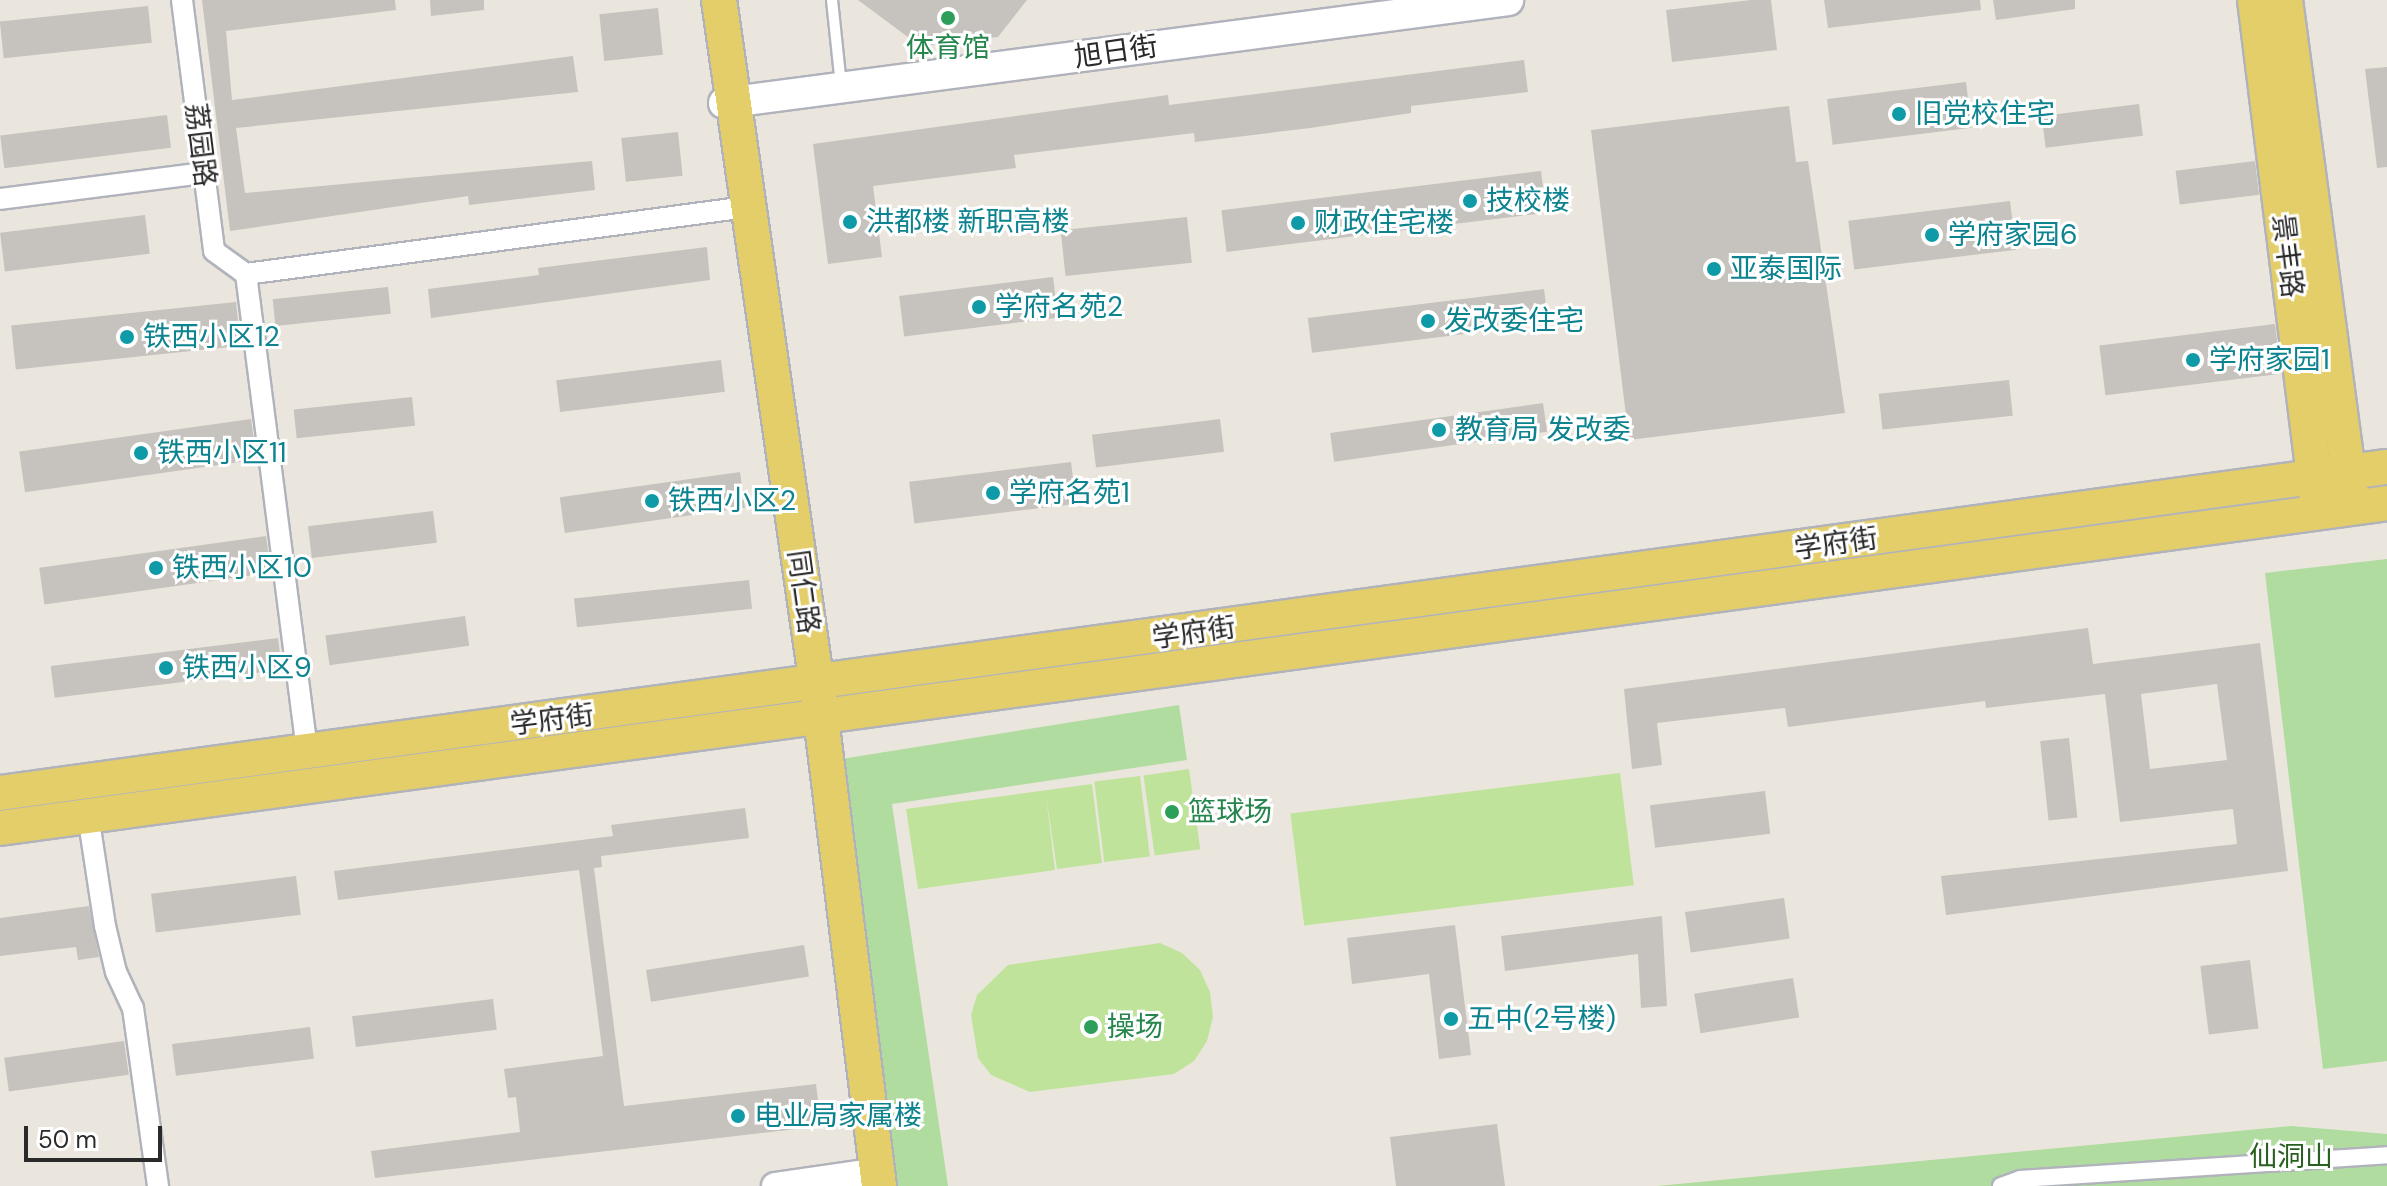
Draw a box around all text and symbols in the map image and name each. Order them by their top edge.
marker: 体育馆 [939,9,957,27]
street label: 旭日街 [1072,30,1160,74]
place label: 体育馆 [906,31,990,65]
place label: 旧党校住宅 [1915,97,2055,131]
street label: 荔园路 [178,101,222,189]
marker: 旧党校住宅 [1890,105,1908,123]
place label: 技校楼 [1486,184,1570,218]
marker: 技校楼 [1461,192,1479,210]
place label: 洪都楼 新职高楼 [866,205,1069,239]
place label: 财政住宅楼 [1314,206,1454,240]
street label: 景丰路 [2265,212,2309,300]
marker: 洪都楼 新职高楼 [841,213,859,231]
marker: 财政住宅楼 [1289,214,1307,232]
place label: 学府家园6 [1948,218,2078,252]
marker: 学府家园6 [1923,226,1941,244]
place label: 亚泰国际 [1730,252,1842,286]
marker: 亚泰国际 [1705,260,1723,278]
place label: 学府名苑2 [995,290,1123,324]
marker: 学府名苑2 [970,298,988,316]
place label: 发改委住宅 [1444,304,1584,338]
marker: 发改委住宅 [1419,312,1437,330]
place label: 铁西小区12 [143,320,280,354]
marker: 铁西小区12 [118,328,136,346]
place label: 学府家园1 [2209,343,2330,377]
marker: 学府家园1 [2184,351,2202,369]
place label: 教育局 发改委 [1455,413,1630,447]
marker: 教育局 发改委 [1430,421,1448,439]
place label: 铁西小区11 [157,436,286,470]
marker: 铁西小区11 [132,444,150,462]
place label: 学府名苑1 [1009,476,1130,510]
place label: 铁西小区2 [668,484,796,518]
marker: 学府名苑1 [984,484,1002,502]
marker: 铁西小区2 [643,492,661,510]
street label: 学府街 [1792,522,1880,566]
street label: 同仁路 [781,548,825,636]
place label: 铁西小区10 [172,551,312,585]
marker: 铁西小区10 [147,559,165,577]
street label: 学府街 [1150,611,1238,655]
place label: 铁西小区9 [182,651,312,685]
marker: 铁西小区9 [157,659,175,677]
street label: 学府街 [508,698,596,742]
place label: 篮球场 [1188,795,1272,829]
marker: 篮球场 [1163,803,1181,821]
place label: 五中(2号楼) [1467,1002,1616,1036]
place label: 操场 [1107,1010,1163,1044]
marker: 五中(2号楼) [1442,1010,1460,1028]
marker: 操场 [1082,1018,1100,1036]
place label: 电业局家属楼 [754,1099,922,1133]
marker: 电业局家属楼 [729,1107,747,1125]
scale bar [28,1110,166,1160]
text: 50 m [38,1124,97,1155]
park label: 仙洞山 [2249,1140,2333,1174]

